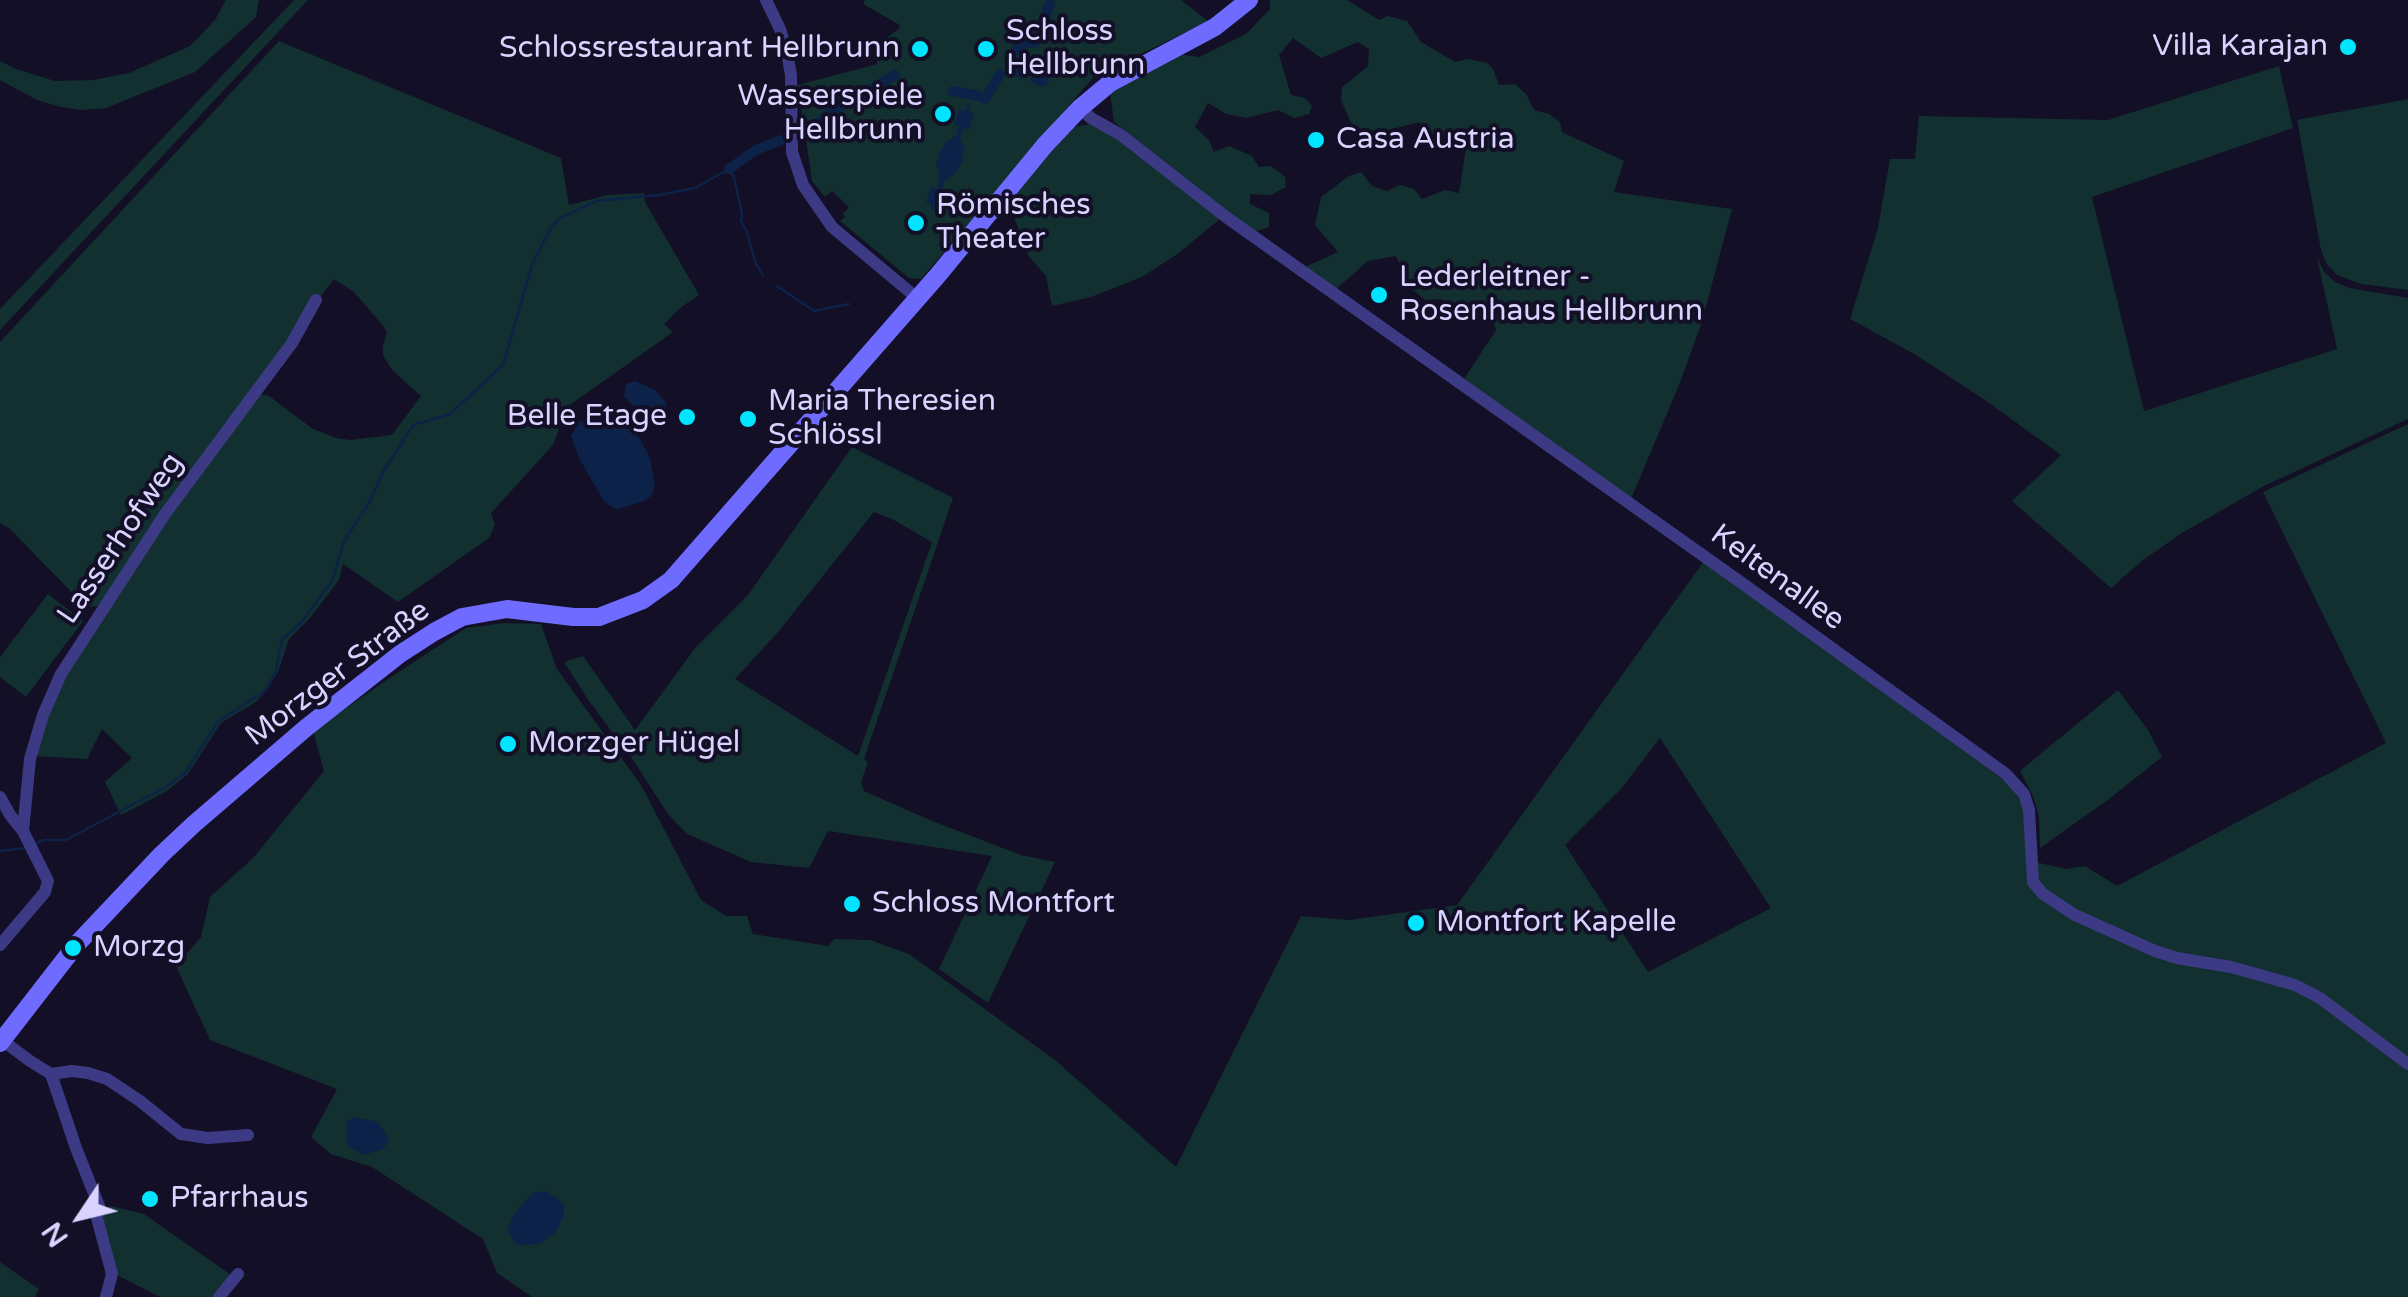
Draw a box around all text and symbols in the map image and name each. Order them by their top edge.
place label: Schloss Hellbrunn [1006,14,1145,84]
place label: Villa Karajan [2152,29,2328,65]
place label: Schlossrestaurant Hellbrunn [499,31,900,67]
marker: Villa Karajan [2337,36,2359,58]
marker: Schlossrestaurant Hellbrunn [909,38,931,60]
marker: Schloss Hellbrunn [975,38,997,60]
place label: Wasserspiele Hellbrunn [738,79,923,150]
marker: Wasserspiele Hellbrunn [932,103,954,125]
place label: Casa Austria [1336,122,1515,158]
marker: Casa Austria [1305,129,1327,151]
place label: Römisches Theater [936,188,1091,258]
marker: Römisches Theater [905,212,927,234]
place label: Lederleitner - Rosenhaus Hellbrunn [1399,260,1703,330]
marker: Lederleitner - Rosenhaus Hellbrunn [1368,284,1390,306]
place label: Maria Theresien Schlössl [768,384,996,454]
place label: Belle Etage [507,399,667,435]
marker: Belle Etage [676,406,698,428]
marker: Maria Theresien Schlössl [737,408,759,430]
street label: Lasserhofweg [51,447,191,631]
street label: Keltenallee [1703,517,1851,639]
street label: Morzger Straße [239,593,437,755]
place label: Morzger Hügel [528,726,740,762]
marker: Morzger Hügel [497,733,519,755]
place label: Schloss Montfort [872,886,1115,922]
marker: Schloss Montfort [841,893,863,915]
place label: Montfort Kapelle [1436,905,1677,941]
marker: Montfort Kapelle [1405,912,1427,934]
place label: Morzg [93,930,185,966]
marker: Morzg [62,937,84,959]
north arrow [30,1167,130,1267]
place label: Pfarrhaus [170,1181,309,1217]
marker: Pfarrhaus [139,1188,161,1210]
text: N [35,1215,76,1253]

